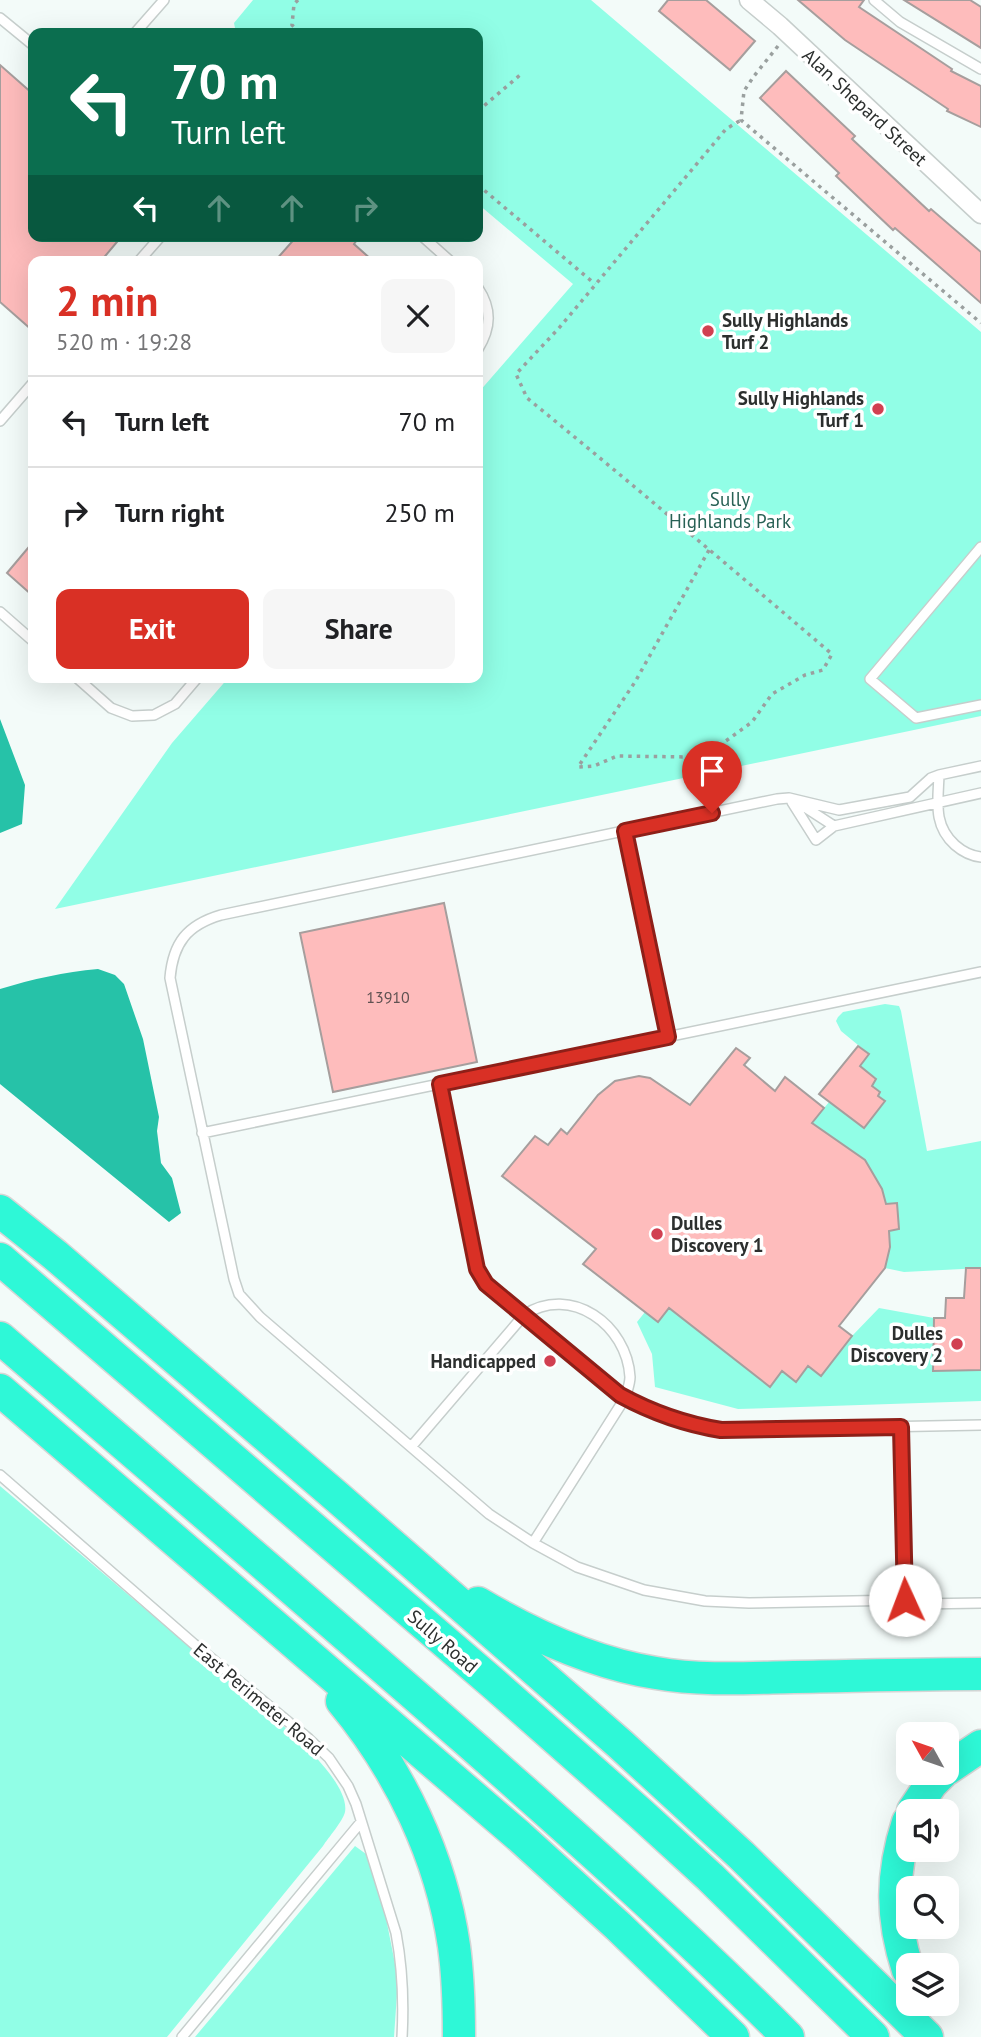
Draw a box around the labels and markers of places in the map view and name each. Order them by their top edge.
place label: Sully Highlands Turf 2 [722,308,848,354]
marker: Sully Highlands Turf 2 [700,323,716,339]
place label: Sully Highlands Turf 1 [738,386,864,432]
marker: Sully Highlands Turf 1 [870,401,886,417]
pin [682,741,742,813]
place label: Dulles Discovery 1 [671,1211,764,1257]
marker: Dulles Discovery 1 [649,1226,665,1242]
place label: Dulles Discovery 2 [850,1321,943,1367]
marker: Dulles Discovery 2 [949,1336,965,1352]
place label: Handicapped [430,1349,536,1373]
marker: Handicapped [542,1353,558,1369]

